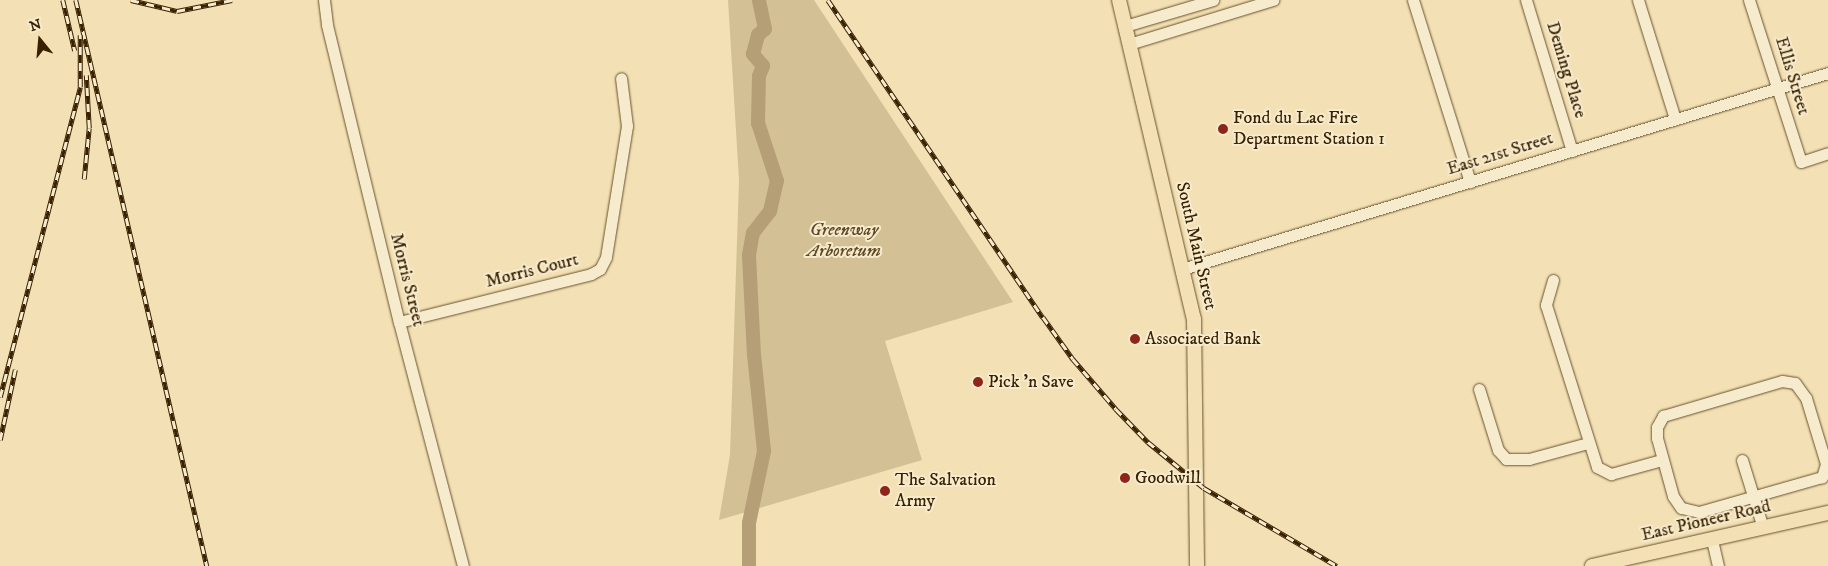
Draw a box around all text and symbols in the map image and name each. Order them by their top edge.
north arrow [15,15,65,65]
text: N [27,15,44,36]
street label: Deming Place [1541,19,1591,121]
street label: Ellis Street [1770,34,1814,118]
place label: Fond du Lac Fire Department Station 1 [1233,108,1385,150]
marker: Fond du Lac Fire Department Station 1 [1217,123,1229,135]
street label: East 21st Street [1444,128,1556,180]
street label: South Main Street [1171,180,1221,312]
park label: Greenway Arboretum [807,220,881,262]
street label: Morris Street [385,231,429,329]
street label: Morris Court [483,249,581,293]
place label: Associated Bank [1145,328,1261,350]
marker: Associated Bank [1129,333,1141,345]
place label: Pick 'n Save [988,371,1074,393]
marker: Pick 'n Save [972,376,984,388]
place label: Goodwill [1135,467,1201,489]
place label: The Salvation Army [895,470,996,512]
marker: Goodwill [1119,472,1131,484]
marker: The Salvation Army [879,485,891,497]
street label: East Pioneer Road [1639,496,1773,546]

